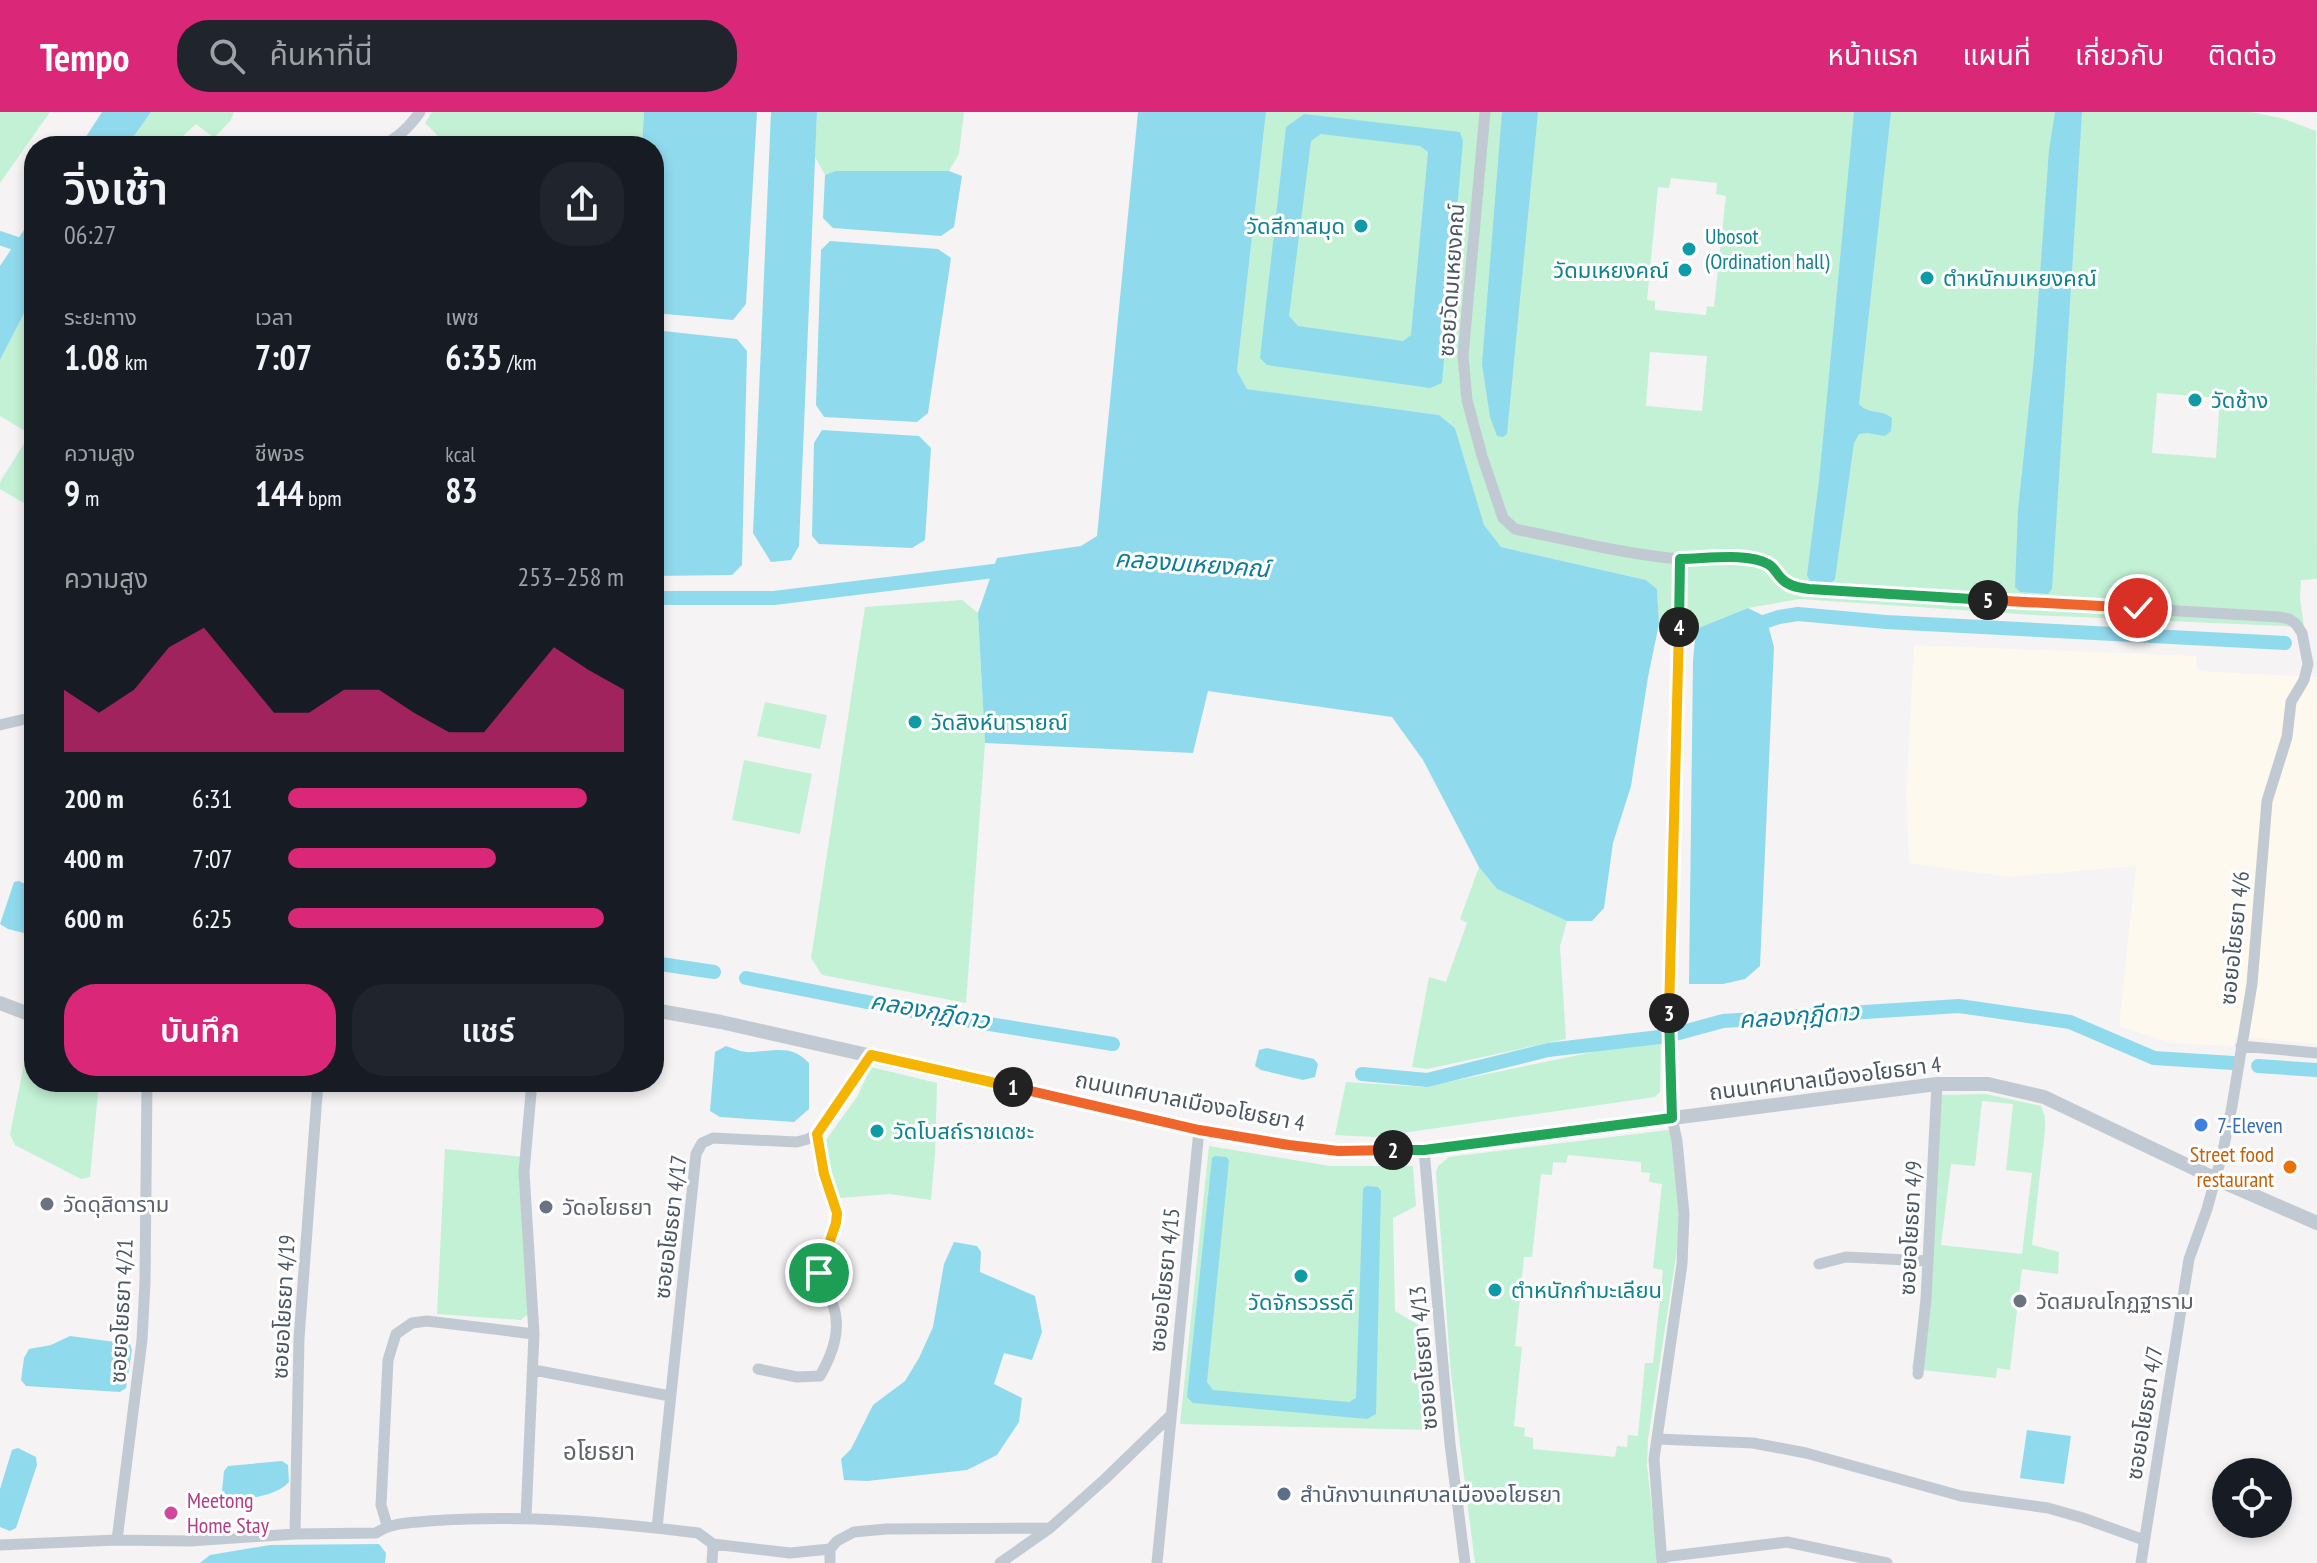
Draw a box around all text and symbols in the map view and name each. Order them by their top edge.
search box [177,20,737,92]
text: Tempo [40,32,129,81]
icon: search [205,34,249,78]
text: ค้นหาที่นี่ [269,34,373,73]
text: หน้าแรก [1828,36,1919,73]
text: แผนที่ [1963,36,2031,73]
text: เกี่ยวกับ [2075,36,2164,73]
text: ติดต่อ [2208,36,2277,73]
text: วิ่งเช้า [64,159,168,216]
button: share [540,162,624,246]
street label: ซอยวัดมเหยงคณ์ [1432,202,1470,358]
place label: วัดสีกาสมุด [1246,212,1345,240]
marker: วัดสีกาสมุด [1352,217,1370,235]
text: 06:27 [64,218,116,251]
place label: Ubosot (Ordination hall) [1705,222,1830,275]
marker: Ubosot (Ordination hall) [1680,240,1698,258]
place label: วัดมเหยงคณ์ [1553,256,1669,284]
marker: วัดมเหยงคณ์ [1676,261,1694,279]
place label: ตำหนักมเหยงคณ์ [1943,264,2097,292]
marker: ตำหนักมเหยงคณ์ [1918,269,1936,287]
text: ระยะทาง [64,303,137,331]
text: เวลา [255,303,293,331]
text: เพซ [445,303,479,331]
text: 1.08 [64,335,120,379]
text: 7:07 [255,335,312,379]
text: 6:35 [445,335,503,379]
text: km [120,348,148,376]
text: /km [503,348,537,376]
place label: วัดช้าง [2211,386,2268,414]
marker: วัดช้าง [2186,391,2204,409]
text: ความสูง [64,439,135,467]
text: ชีพจร [255,439,305,467]
text: kcal [445,440,475,468]
text: 83 [445,468,478,512]
text: 9 [64,471,80,515]
text: 144 [255,471,303,515]
text: m [80,484,99,512]
text: bpm [303,484,342,512]
water label: คลองมเหยงคณ์ [1114,543,1274,585]
text: 253–258 m [518,560,624,593]
text: ความสูง [64,562,148,595]
pin [2104,574,2172,642]
pin: 5 [1968,580,2008,620]
text: 5 [1983,586,1993,614]
icon: check [2116,586,2160,630]
pin: 4 [1659,607,1699,647]
text: 4 [1674,613,1684,641]
place label: วัดสิงห์นารายณ์ [931,708,1068,736]
marker: วัดสิงห์นารายณ์ [906,713,924,731]
text: 200 m [64,782,124,815]
text: 6:31 [192,782,232,815]
text: 400 m [64,842,124,875]
text: 7:07 [192,842,232,875]
street label: ซอยอโยธยา 4/6 [2213,870,2255,1006]
text: 600 m [64,902,124,935]
text: 6:25 [192,902,232,935]
button: บันทึก [64,984,336,1076]
button: แชร์ [352,984,624,1076]
water label: คลองกุฎีดาว [868,985,993,1036]
pin: 3 [1649,993,1689,1033]
water label: คลองกุฎีดาว [1738,996,1861,1035]
text: 3 [1664,999,1674,1027]
street label: ถนนเทศบาลเมืองอโยธยา 4 [1707,1050,1943,1106]
street label: ถนนเทศบาลเมืองอโยธยา 4 [1073,1065,1307,1137]
pin: 1 [993,1067,1033,1107]
text: 1 [1008,1073,1018,1101]
place label: 7-Eleven [2217,1111,2283,1139]
marker: 7-Eleven [2192,1116,2210,1134]
place label: วัดโบสถ์ราชเดชะ [893,1117,1034,1145]
marker: วัดโบสถ์ราชเดชะ [868,1122,886,1140]
pin: 2 [1373,1130,1413,1170]
text: 2 [1388,1136,1398,1164]
place label: Street food restaurant [2190,1140,2274,1193]
street label: ซอยอโยธยา 4/17 [647,1154,693,1300]
marker: Street food restaurant [2281,1158,2299,1176]
street label: ซอยอโยธยา 4/9 [1892,1160,1928,1296]
place label: วัดดุสิดาราม [63,1190,169,1218]
place label: วัดอโยธยา [562,1193,652,1221]
marker: วัดดุสิดาราม [38,1195,56,1213]
marker: วัดอโยธยา [537,1198,555,1216]
street label: ซอยอโยธยา 4/15 [1143,1207,1185,1353]
street label: ซอยอโยธยา 4/19 [265,1234,301,1380]
street label: ซอยอโยธยา 4/21 [103,1238,139,1384]
pin [785,1239,853,1307]
icon: arrive [797,1251,841,1295]
marker: วัดจักรวรรดิ์ [1292,1267,1310,1285]
place label: ตำหนักกำมะเลียน [1511,1276,1662,1304]
marker: ตำหนักกำมะเลียน [1486,1281,1504,1299]
street label: ซอยอโยธยา 4/13 [1403,1285,1443,1431]
place label: วัดสมณโกฏฐาราม [2036,1287,2194,1315]
place label: วัดจักรวรรดิ์ [1248,1288,1354,1316]
marker: วัดสมณโกฏฐาราม [2011,1292,2029,1310]
street label: ซอยอโยธยา 4/7 [2120,1344,2168,1482]
district label: อโยธยา [563,1436,635,1467]
map controls [2212,1458,2292,1538]
button: locate [2212,1458,2292,1538]
place label: สำนักงานเทศบาลเมืองอโยธยา [1300,1480,1561,1508]
marker: สำนักงานเทศบาลเมืองอโยธยา [1275,1485,1293,1503]
place label: Meetong Home Stay [187,1486,270,1539]
marker: Meetong Home Stay [162,1504,180,1522]

